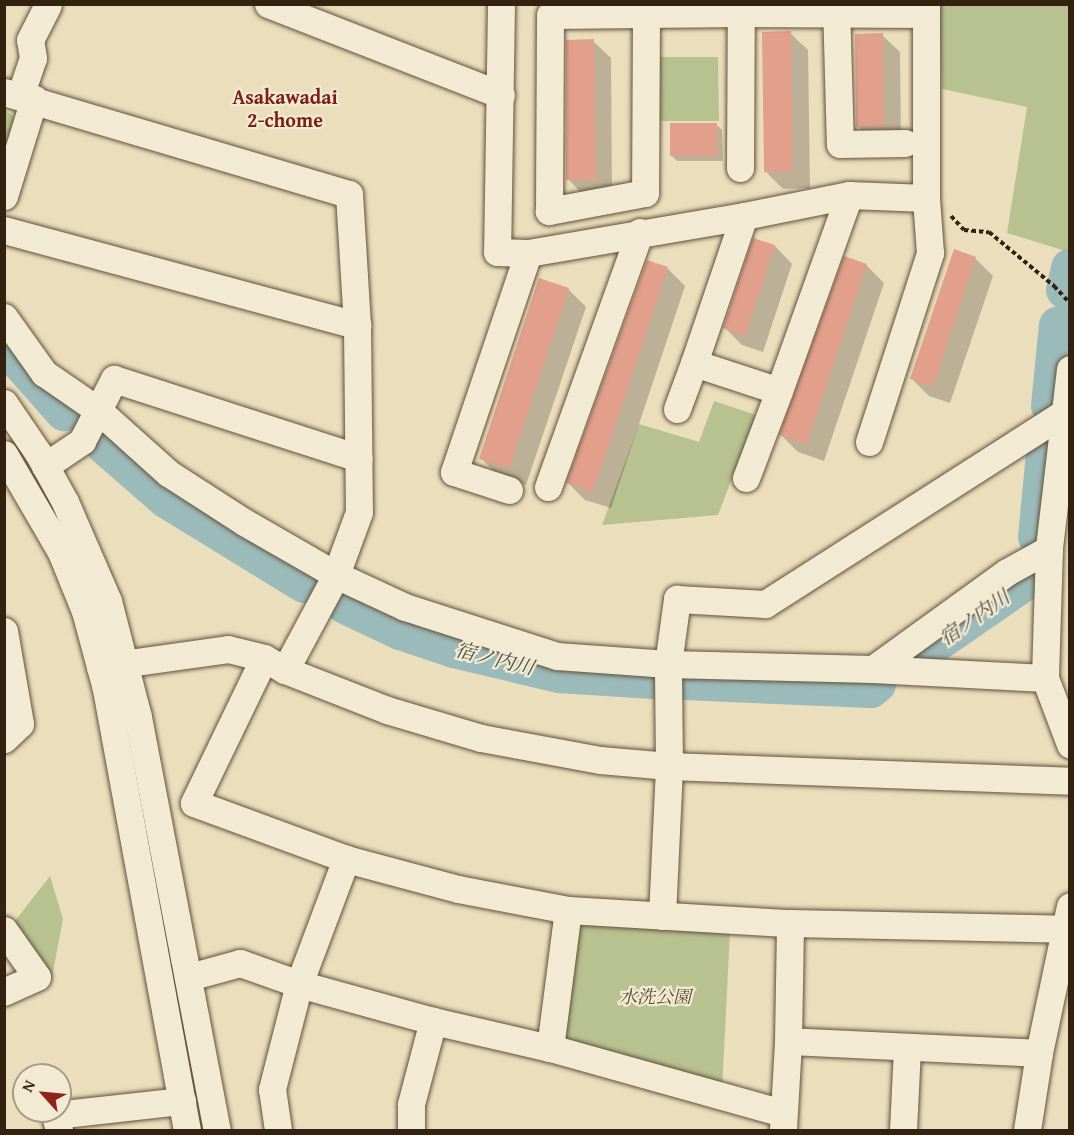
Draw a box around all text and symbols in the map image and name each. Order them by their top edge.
district label: Asakawadai 2-chome [232,84,338,131]
water label: 宿ノ内川 [934,584,1014,650]
water label: 宿ノ内川 [453,637,537,679]
park label: 水洗公園 [619,986,691,1008]
north arrow [12,1063,72,1123]
text: N [15,1076,41,1096]

